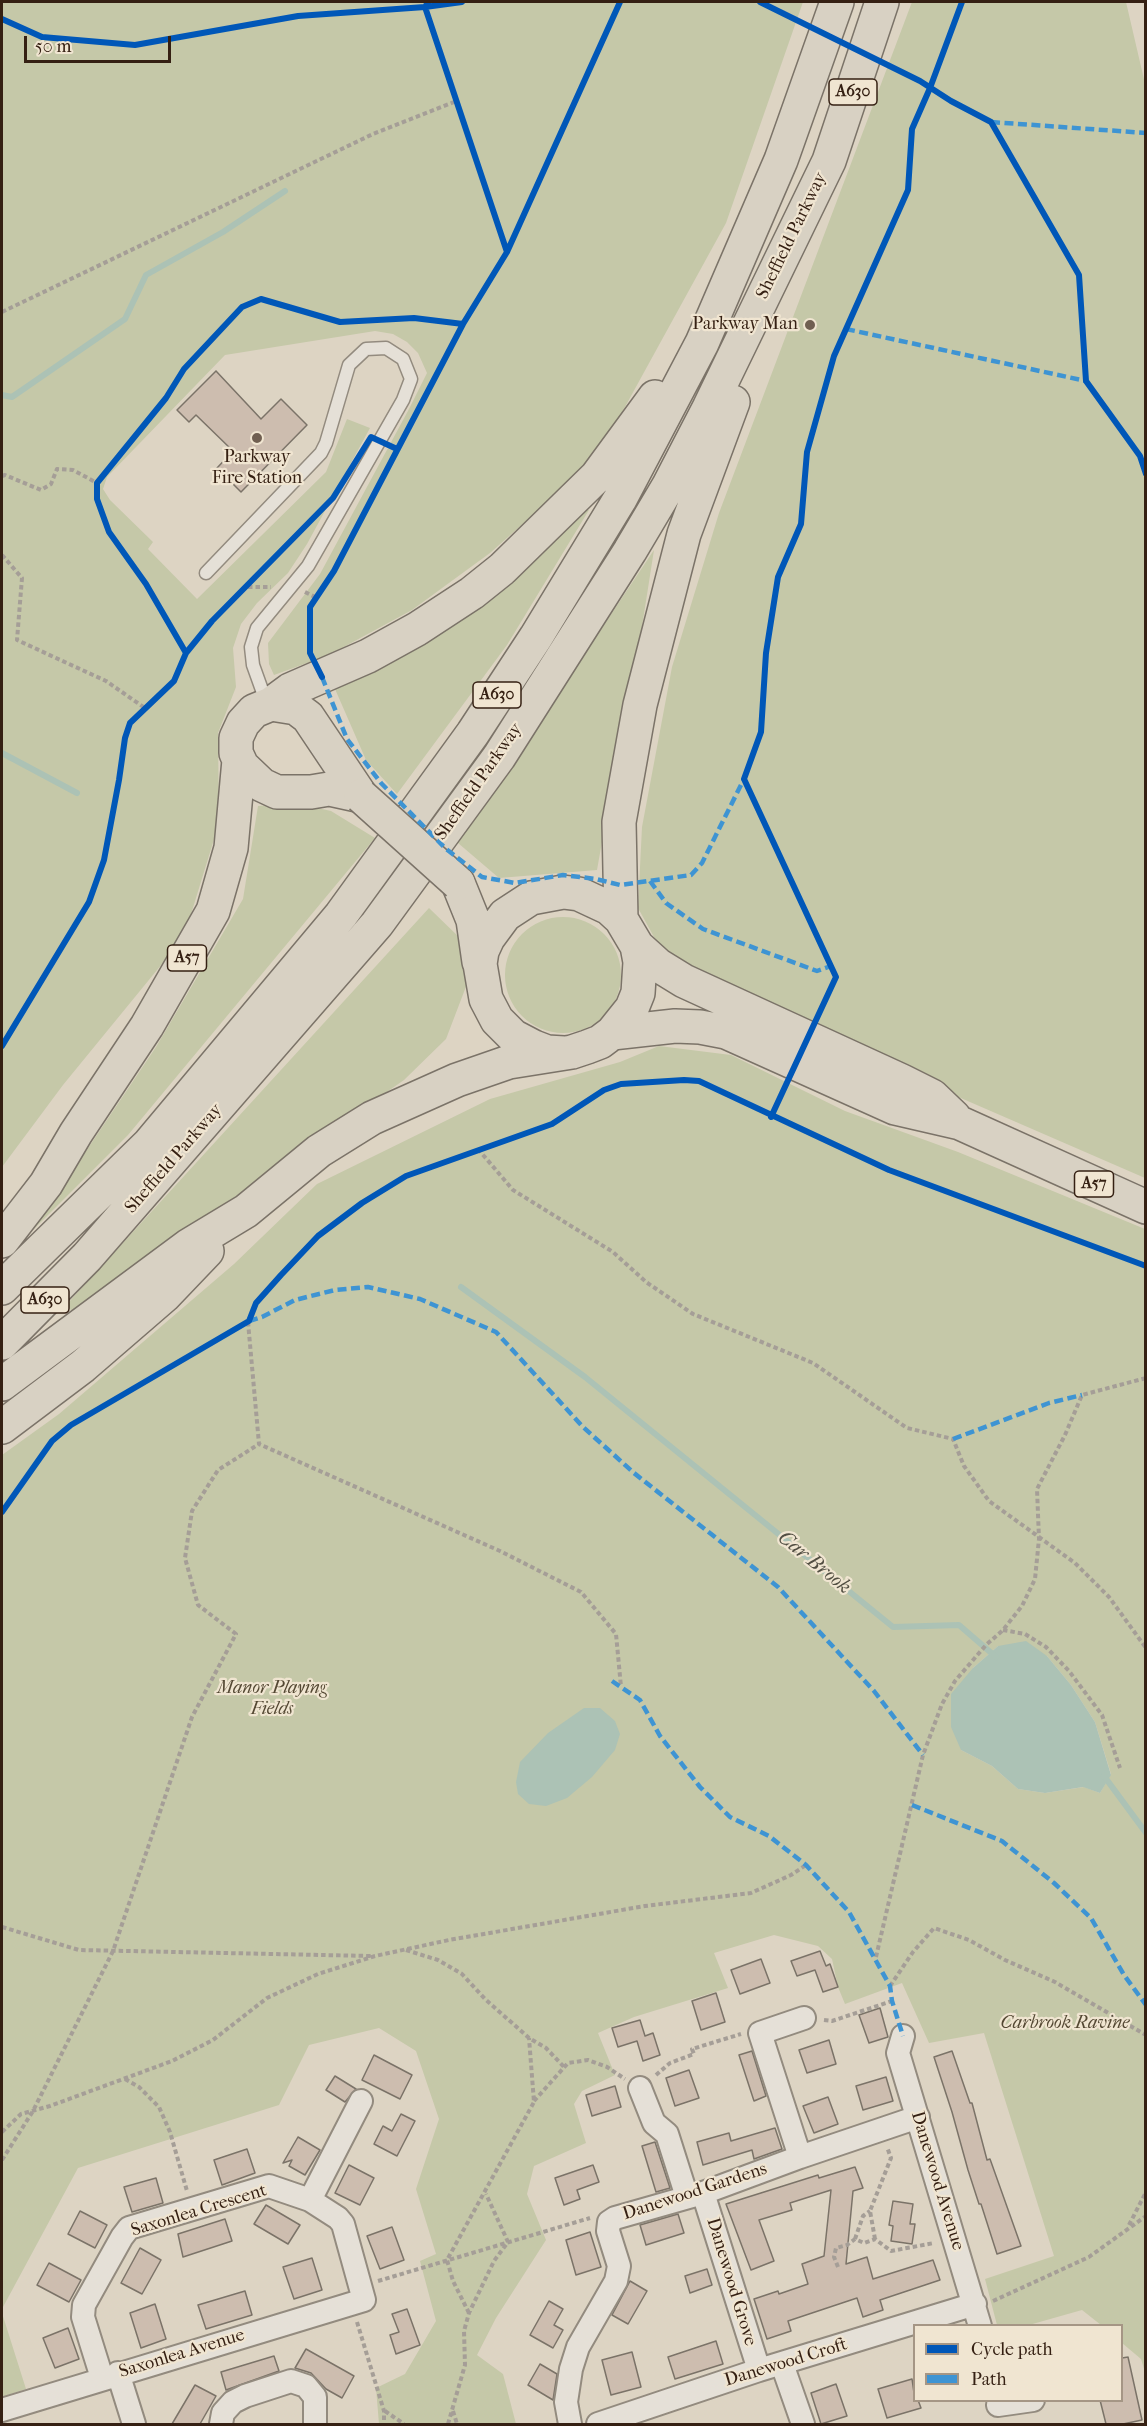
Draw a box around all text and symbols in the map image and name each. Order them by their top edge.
scale bar [27,24,174,62]
text: 50 m [35,36,71,57]
road number: A630 [829,79,877,105]
street label: Sheffield Parkway [752,169,832,303]
place label: Parkway Man [692,314,798,336]
marker: Parkway Man [803,318,817,332]
marker: Parkway Fire Station [250,431,264,445]
place label: Parkway Fire Station [212,447,302,490]
road number: A630 [473,682,521,708]
street label: Sheffield Parkway [431,719,527,845]
road number: A57 [168,945,207,971]
street label: Sheffield Parkway [121,1100,227,1218]
road number: A57 [1074,1171,1114,1197]
road number: A630 [21,1287,69,1313]
water label: Car Brook [773,1526,855,1600]
park label: Manor Playing Fields [217,1678,327,1720]
park label: Carbrook Ravine [1000,2013,1130,2035]
street label: Danewood Avenue [906,2109,968,2253]
street label: Danewood Gardens [620,2158,770,2226]
street label: Saxonlea Crescent [129,2180,269,2242]
street label: Danewood Grove [701,2215,761,2349]
legend [913,2324,1123,2402]
street label: Saxonlea Avenue [117,2325,247,2383]
street label: Danewood Croft [722,2334,850,2392]
text: Cycle path [971,2339,1052,2360]
text: Path [971,2369,1007,2390]

